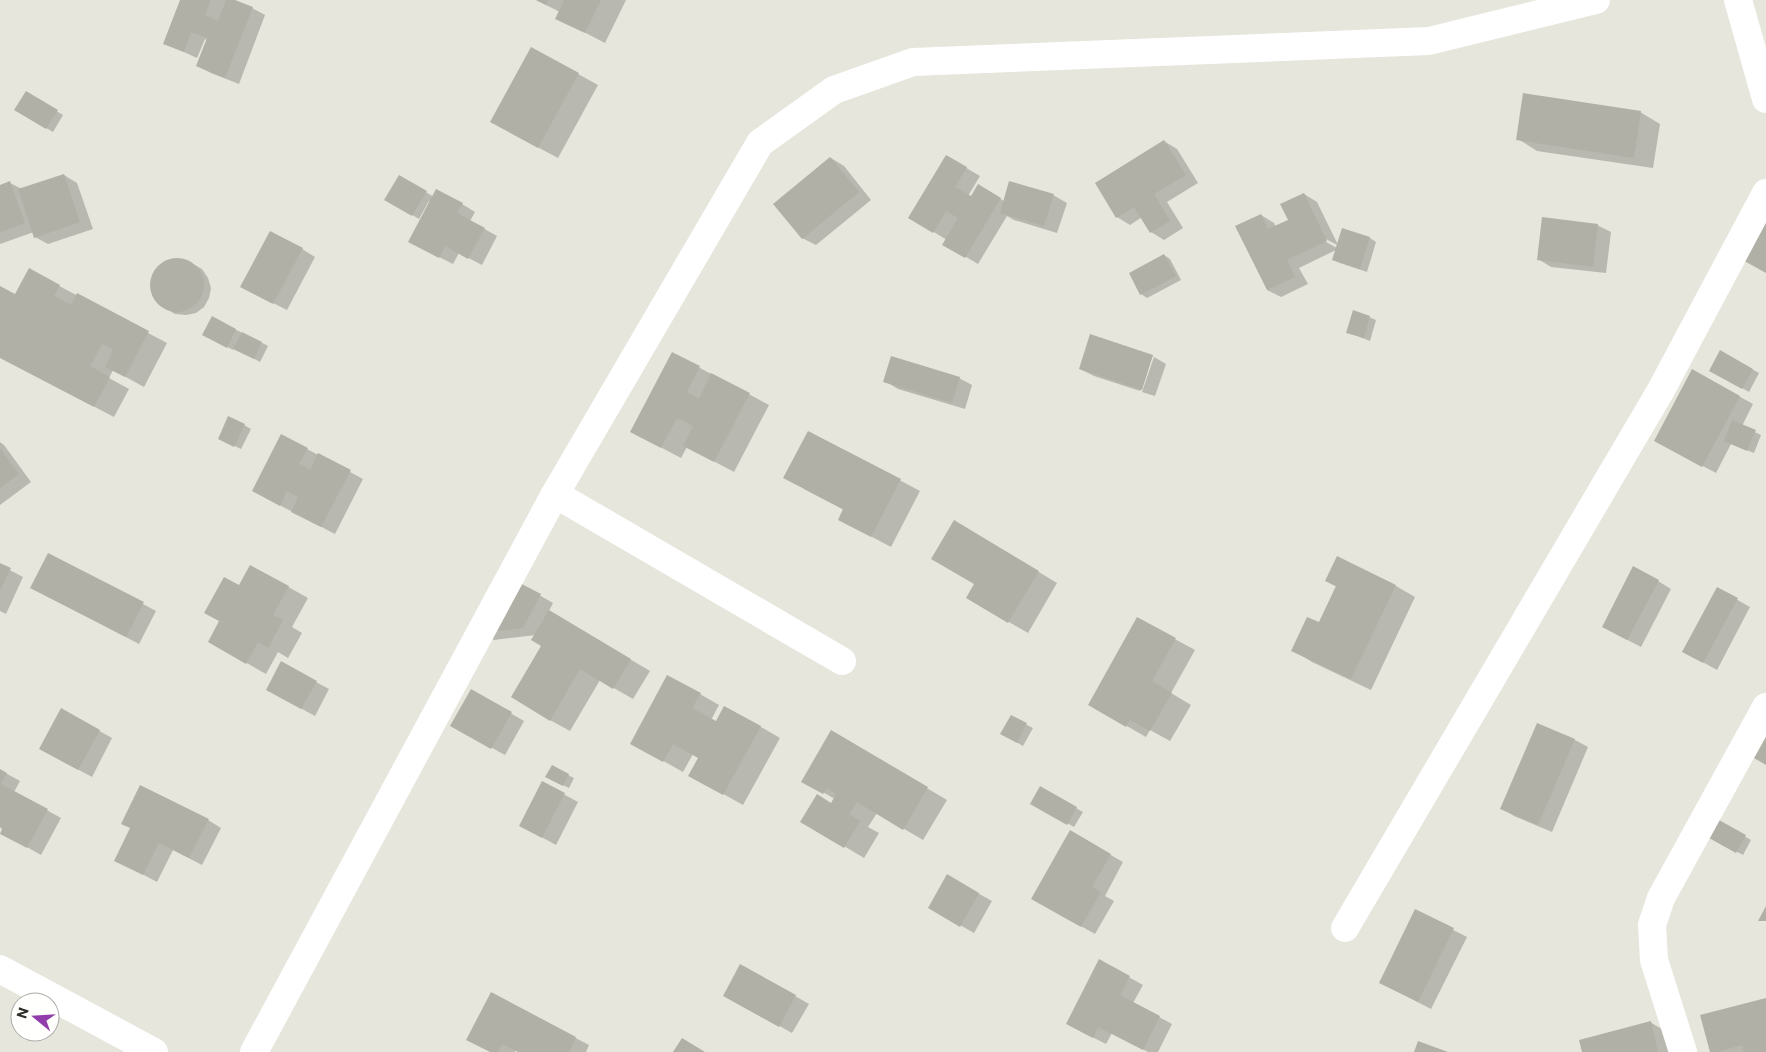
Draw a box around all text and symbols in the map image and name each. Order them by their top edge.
north arrow [10,992,60,1042]
text: N [12,1005,32,1020]

